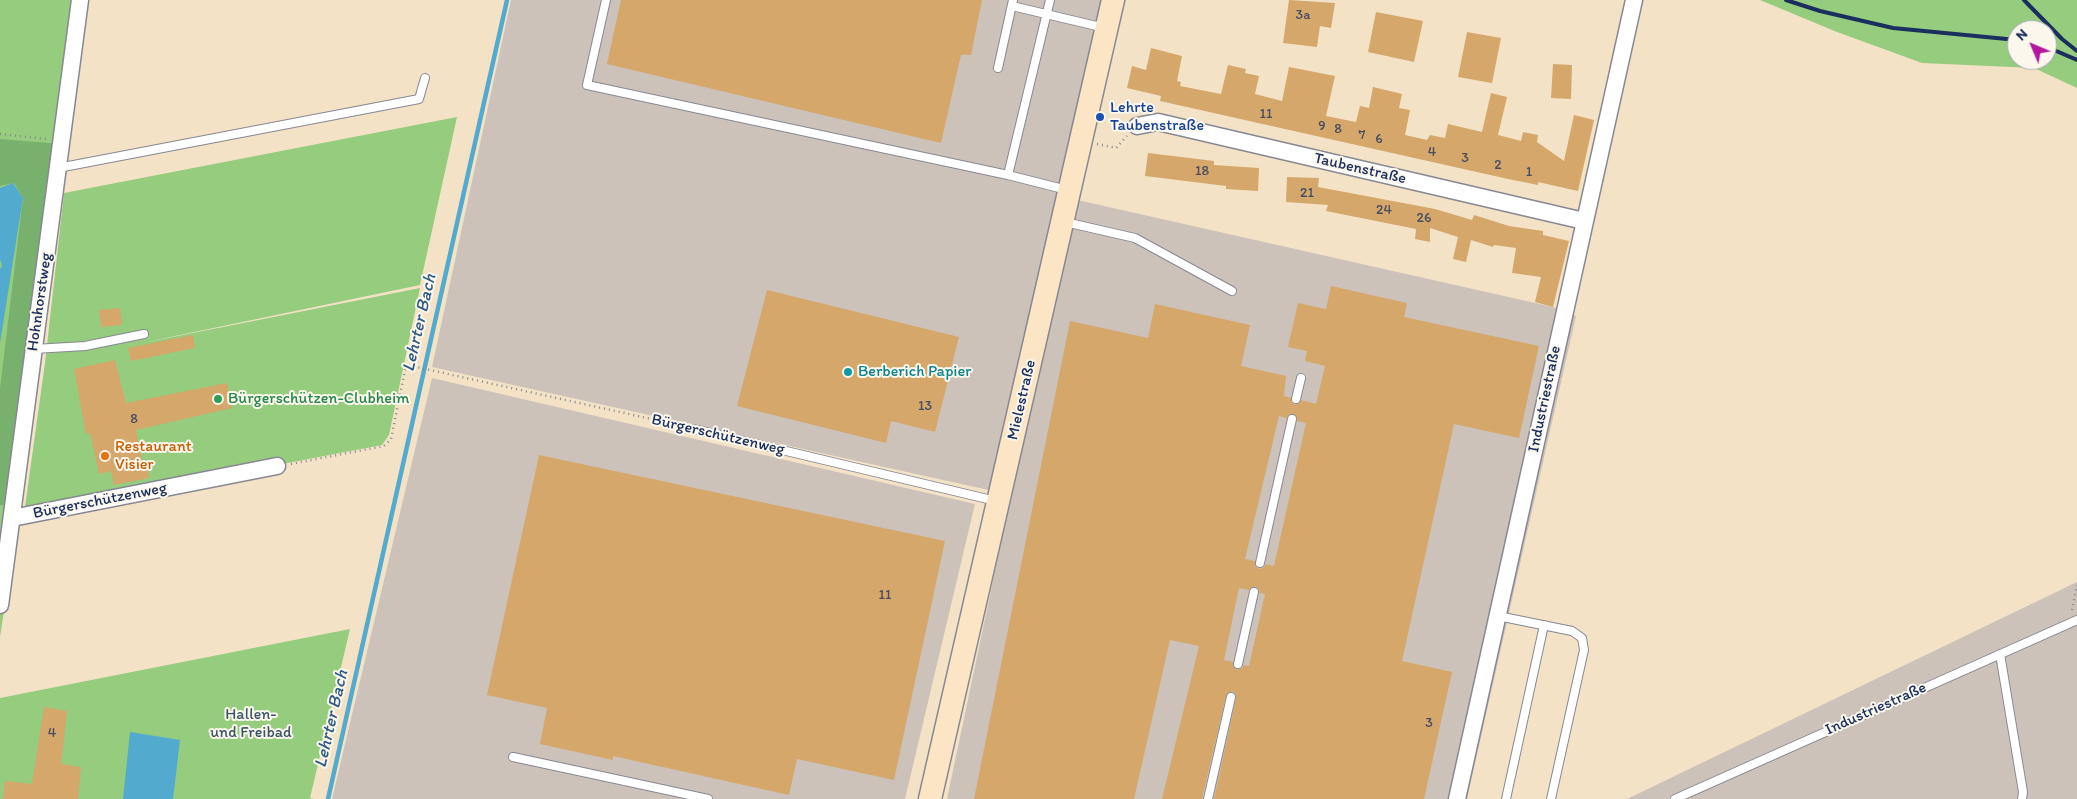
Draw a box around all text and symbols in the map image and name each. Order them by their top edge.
house number: 3a [1296,7,1310,23]
north arrow [2007,20,2057,70]
text: N [2012,25,2031,44]
place label: Lehrte Taubenstraße [1110,98,1204,136]
house number: 11 [1260,106,1272,122]
marker: Lehrte Taubenstraße [1094,111,1106,123]
house number: 9 [1318,118,1326,134]
house number: 8 [1334,121,1342,137]
house number: 7 [1359,127,1365,143]
house number: 6 [1375,131,1383,147]
house number: 4 [1428,144,1436,160]
street label: Taubenstraße [1312,149,1408,189]
house number: 3 [1461,150,1469,166]
house number: 2 [1494,157,1502,173]
house number: 18 [1195,163,1209,179]
house number: 1 [1526,164,1532,180]
house number: 21 [1300,185,1314,201]
house number: 24 [1376,202,1392,218]
house number: 26 [1417,210,1431,226]
street label: Hohnhorstweg [24,252,56,352]
water label: Lehrter Bach [398,272,442,374]
street label: Industriestraße [1524,344,1566,454]
street label: Mielestraße [1003,358,1041,442]
place label: Berberich Papier [858,362,971,382]
marker: Berberich Papier [842,366,854,378]
place label: Bürgerschützen-Clubheim [228,389,409,409]
marker: Bürgerschützen-Clubheim [212,393,224,405]
house number: 13 [918,398,932,414]
street label: Bürgerschützenweg [650,410,786,460]
house number: 8 [130,411,138,427]
place label: Restaurant Visier [115,437,192,475]
marker: Restaurant Visier [99,450,111,462]
street label: Bürgerschützenweg [31,479,169,523]
house number: 11 [879,587,891,603]
water label: Lehrter Bach [310,668,354,770]
street label: Industriestraße [1823,678,1929,740]
park label: Hallen- und Freibad [210,705,292,743]
house number: 3 [1425,715,1433,731]
house number: 4 [48,725,56,741]

